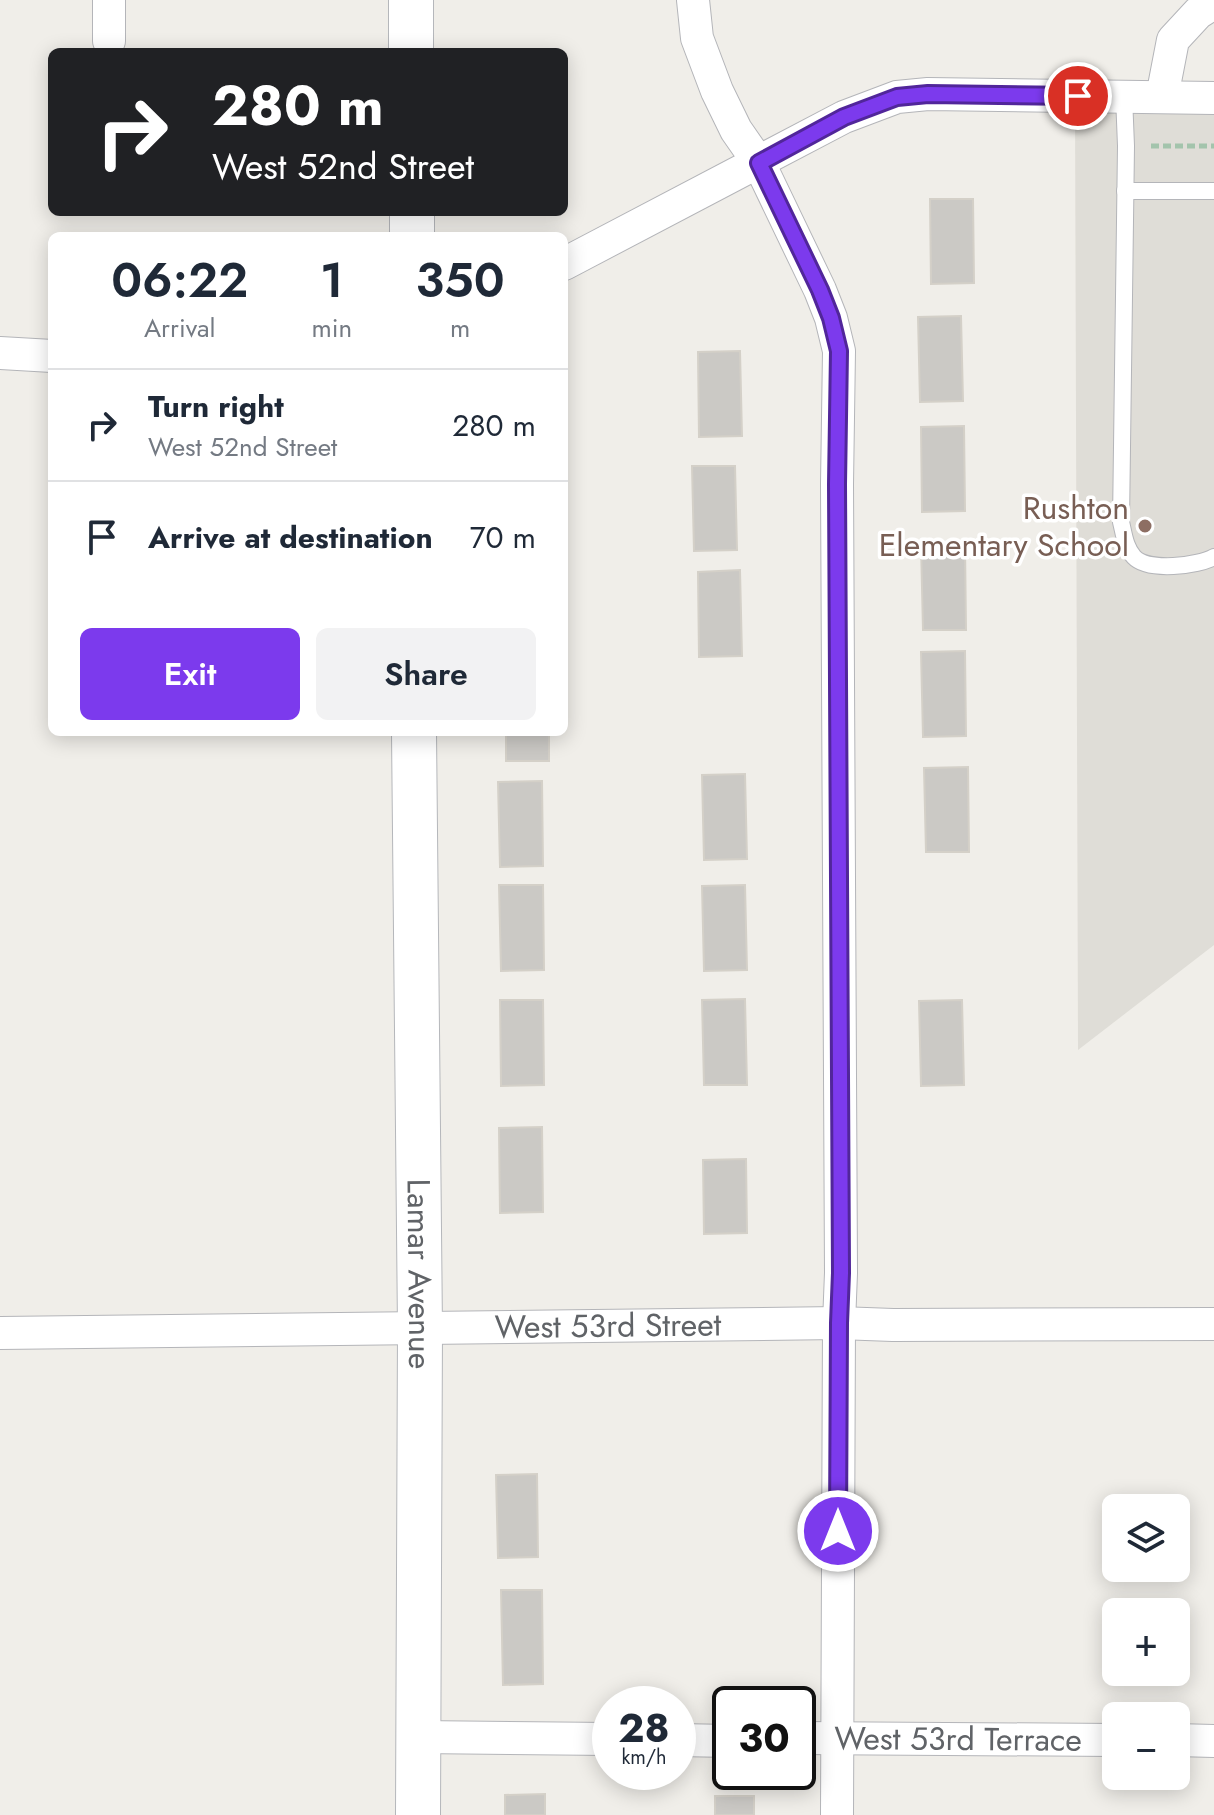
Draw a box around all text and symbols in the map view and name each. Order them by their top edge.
pin [1044,62,1112,130]
text: 280 m [212,65,384,146]
icon: arrive [1056,74,1100,118]
icon: right [80,80,184,184]
text: West 52nd Street [212,140,474,192]
text: 06:22 [111,246,248,315]
text: 1 [320,246,344,315]
text: 350 [415,246,505,315]
text: Arrival [144,309,216,347]
text: min [312,309,352,347]
text: m [450,309,470,347]
text: Turn right [148,385,284,428]
icon: right [80,403,124,447]
text: 280 m [452,404,536,447]
text: West 52nd Street [148,428,337,466]
place label: Rushton Elementary School [879,485,1129,568]
icon: arrive [80,515,124,559]
text: Arrive at destination [148,516,433,559]
text: 70 m [470,516,536,559]
marker: Rushton Elementary School [1136,517,1154,535]
button: Exit [80,628,300,720]
button: Share [316,628,536,720]
street label: Lamar Avenue [395,1178,443,1369]
street label: West 53rd Street [494,1301,722,1350]
position arrow [796,1489,880,1573]
map controls [1102,1494,1190,1790]
button: layers [1102,1494,1190,1582]
button: + [1102,1598,1190,1686]
speed limit sign: 30 [712,1686,816,1790]
text: 28 [618,1699,670,1757]
button: − [1102,1702,1190,1790]
street label: West 53rd Terrace [834,1715,1082,1763]
text: km/h [621,1743,667,1772]

